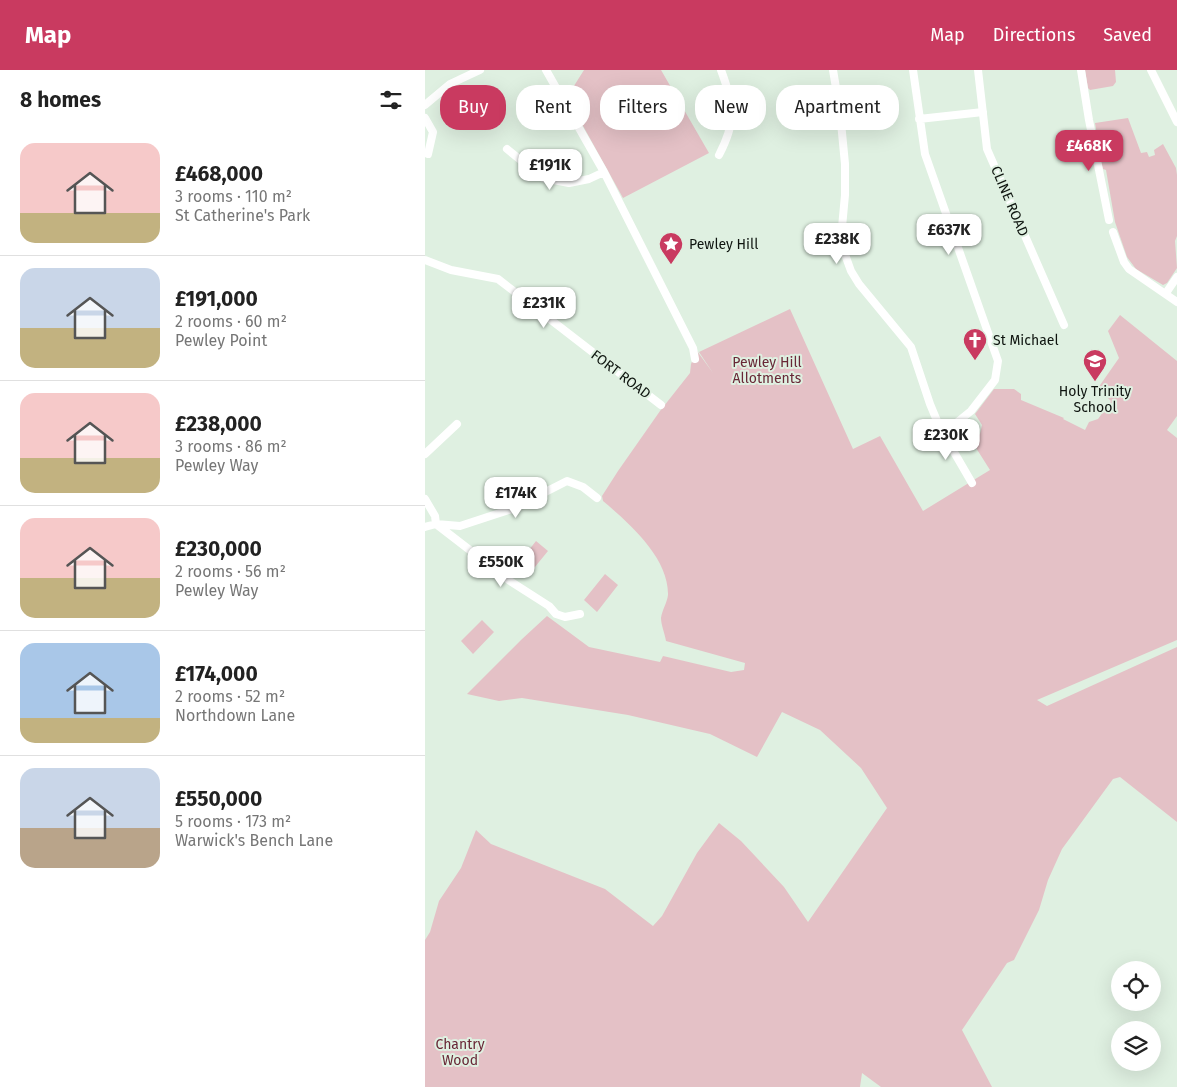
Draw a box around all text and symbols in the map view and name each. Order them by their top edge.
text: Map [25,21,71,49]
text: Map [930,24,965,46]
text: Directions [993,24,1075,46]
text: Saved [1103,24,1152,46]
chip: Buy [440,85,506,130]
chip: Rent [516,85,590,130]
chip: Filters [600,85,685,130]
chip: New [695,85,766,130]
chip: Apartment [776,85,899,130]
icon: filters [377,86,405,114]
text: 8 homes [20,87,101,113]
pin: £468K [1054,129,1124,172]
text: £468K [1066,136,1112,155]
pin: £191K [515,148,585,191]
text: £191K [529,155,571,174]
text: £468,000 [175,161,263,187]
icon: home [60,163,120,223]
street label: CLINE ROAD [987,164,1032,239]
text: 3 rooms · 110 m² [175,187,292,206]
text: St Catherine's Park [175,206,310,225]
pin: £637K [914,214,984,256]
text: £637K [928,220,970,239]
pin: £238K [802,222,872,265]
text: £238K [815,229,859,248]
place icon: Pewley Hill [658,231,684,265]
place label: Pewley Hill [689,236,758,253]
text: £191,000 [175,286,258,312]
pin: £231K [509,286,579,329]
icon: home [60,288,120,348]
text: £231K [523,293,565,312]
text: 2 rooms · 60 m² [175,312,287,331]
church icon: St Michael [962,327,988,361]
text: Pewley Point [175,331,267,350]
place label: St Michael [993,332,1058,349]
street label: FORT ROAD [587,346,654,402]
school or university icon: Holy Trinity School [1082,348,1108,382]
park label: Pewley Hill Allotments [732,354,802,387]
place label: Holy Trinity School [1059,383,1131,416]
text: £238,000 [175,411,262,437]
icon: home [60,413,120,473]
pin: £230K [911,418,981,461]
text: £230K [924,425,968,444]
text: 3 rooms · 86 m² [175,437,287,456]
text: Pewley Way [175,456,258,475]
pin: £174K [481,476,551,519]
text: £174K [495,483,537,502]
text: £230,000 [175,536,262,562]
icon: home [60,538,120,598]
pin: £550K [466,546,536,588]
text: £550K [479,552,523,571]
text: 2 rooms · 56 m² [175,562,286,581]
text: Pewley Way [175,581,258,600]
text: £174,000 [175,661,258,687]
icon: home [60,663,120,723]
text: 2 rooms · 52 m² [175,687,285,706]
text: Northdown Lane [175,706,295,725]
text: £550,000 [175,786,262,812]
icon: home [60,788,120,848]
text: 5 rooms · 173 m² [175,812,291,831]
text: Warwick's Bench Lane [175,831,333,850]
map controls [1111,961,1161,1071]
button: locate [1111,961,1161,1011]
button: layers [1111,1021,1161,1071]
park label: Chantry Wood [435,1036,485,1069]

